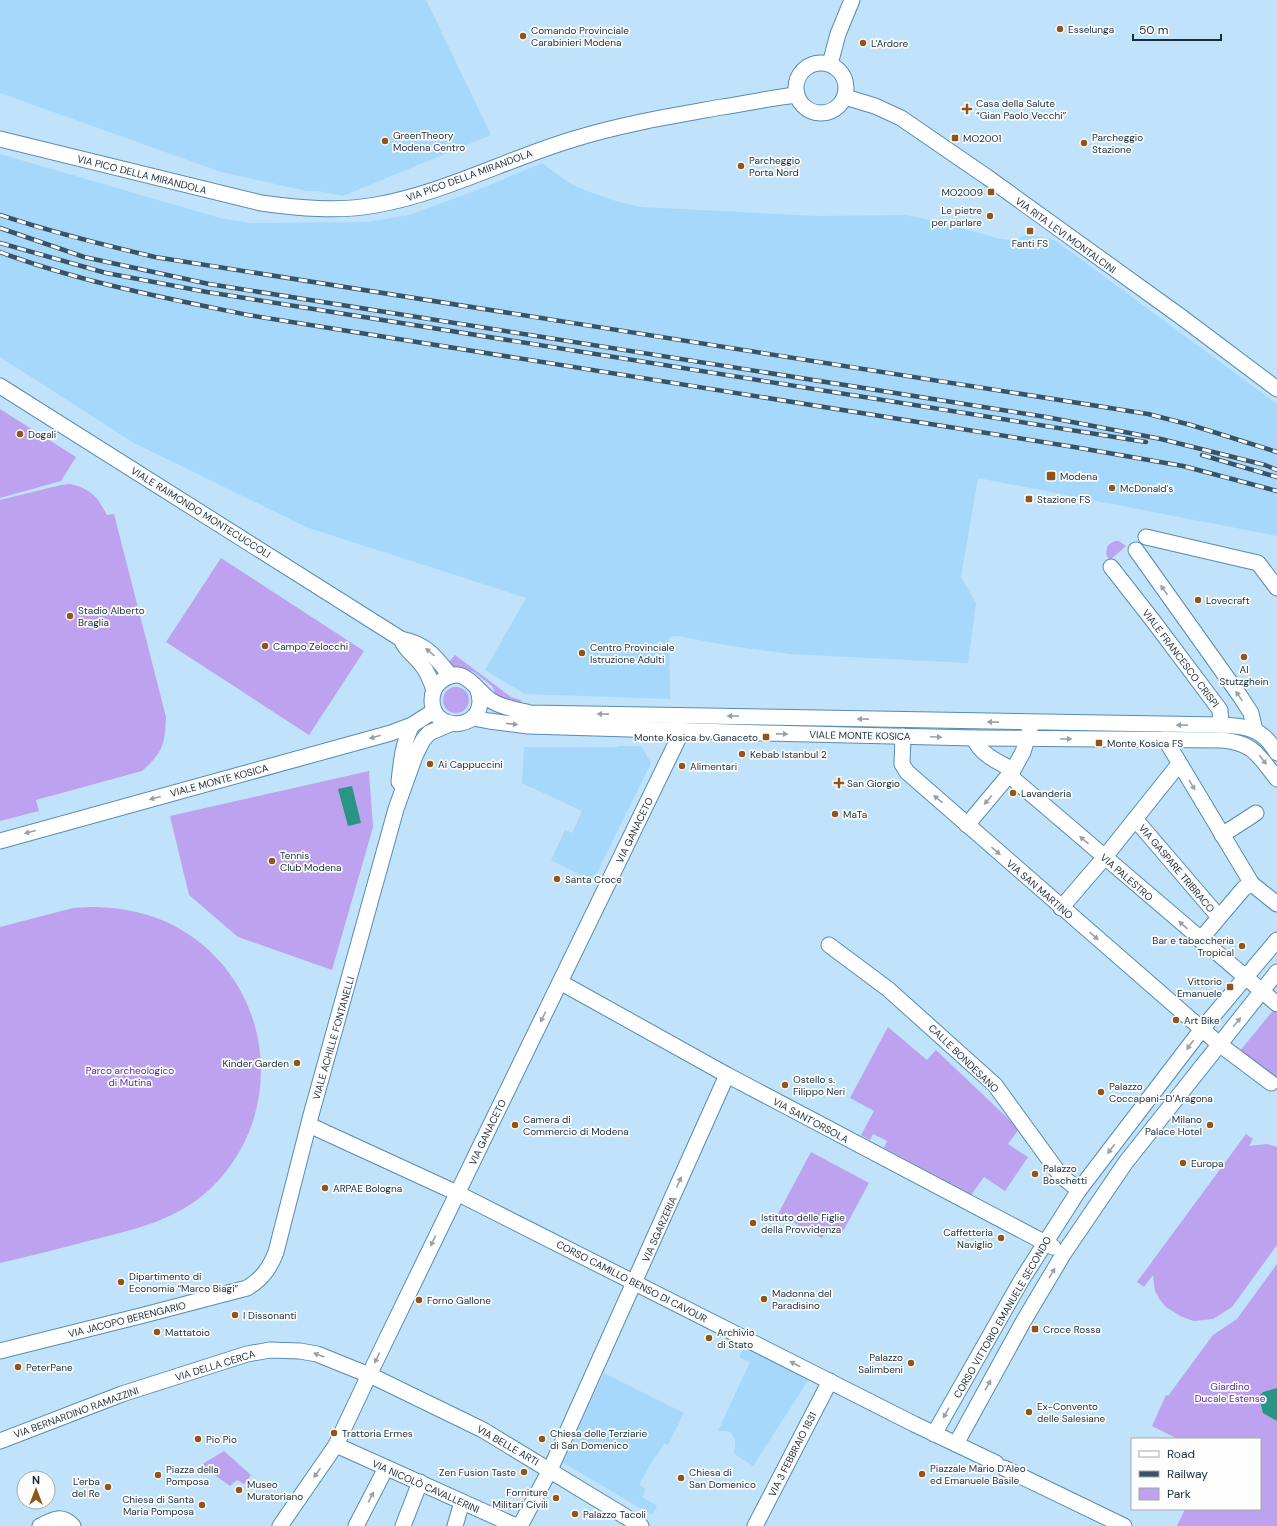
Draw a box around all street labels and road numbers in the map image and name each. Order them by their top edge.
street label: VIA PICO DELLA MIRANDOLA [404,146,534,204]
street label: VIA PICO DELLA MIRANDOLA [76,152,208,197]
street label: VIA RITA LEVI MONTALCINI [1013,195,1119,276]
street label: VIALE RAIMONDO MONTECUCCOLI [128,464,273,561]
street label: VIALE FRANCESCO CRISPI [1139,607,1222,710]
street label: VIALE MONTE KOSICA [809,728,911,743]
street label: VIALE MONTE KOSICA [169,761,270,800]
street label: VIA GANACETO [613,795,656,865]
street label: VIA GASPARE TRIBRACO [1136,822,1217,915]
street label: VIA PALESTRO [1098,851,1156,904]
street label: VIA SAN MARTINO [1004,857,1076,922]
street label: VIALE ACHILLE FONTANELLI [310,975,357,1101]
street label: CALLE BONDESANO [926,1021,1002,1095]
street label: VIA SANT'ORSOLA [771,1095,851,1146]
street label: VIA GANACETO [466,1097,509,1167]
street label: VIA SGARZERIA [639,1194,680,1264]
street label: CORSO VITTORIO EMANUELE SECONDO [951,1234,1054,1400]
street label: CORSO CAMILLO BENSO DI CAVOUR [554,1238,709,1325]
street label: VIA JACOPO BERENGARIO [67,1299,188,1340]
street label: VIA DELLA CERCA [174,1347,257,1384]
street label: VIA BERNARDINO RAMAZZINI [12,1384,140,1441]
street label: VIA 3 FEBBRAIO 1831 [765,1410,819,1499]
street label: VIA BELLE ARTI [474,1422,541,1468]
street label: VIA NICOLÒ CAVALLERINI [370,1457,482,1516]

